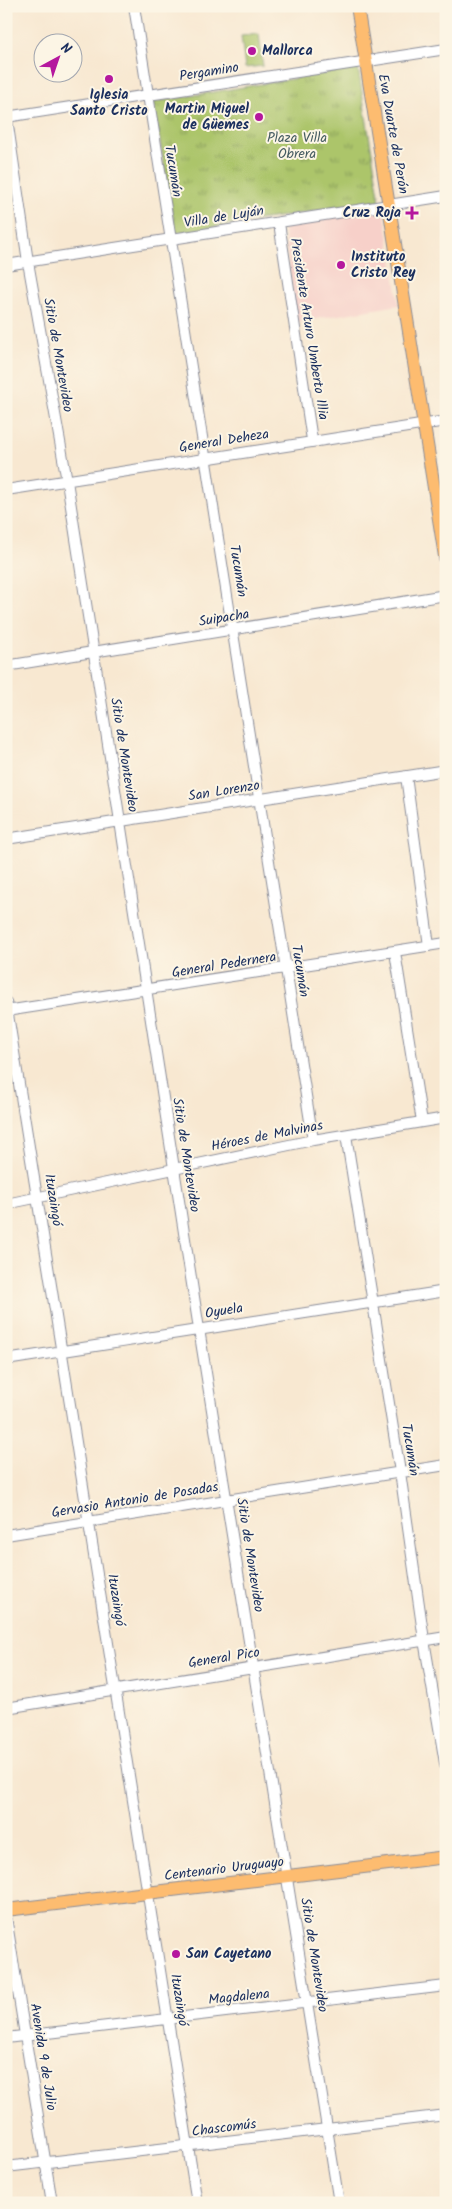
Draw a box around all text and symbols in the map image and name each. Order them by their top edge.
north arrow [32,32,82,82]
text: N [55,38,76,60]
place label: Mallorca [262,40,313,62]
marker: Mallorca [246,45,258,57]
street label: Pergamino [178,56,240,88]
street label: Eva Duarte de Perón [372,72,414,196]
marker: Iglesia Santo Cristo [103,73,115,85]
place label: Iglesia Santo Cristo [70,84,148,122]
place label: Martin Miguel de Güemes [165,98,249,136]
marker: Martin Miguel de Güemes [253,111,265,123]
park label: Plaza Villa Obrera [267,127,327,165]
street label: Tucumán [158,143,188,199]
street label: Villa de Luján [182,200,266,234]
place label: Cruz Roja [343,202,401,224]
marker: Cruz Roja [405,206,419,220]
street label: Presidente Arturo Umberto Illia [284,236,334,422]
place label: Instituto Cristo Rey [351,246,416,284]
marker: Instituto Cristo Rey [335,259,347,271]
street label: Sitio de Montevideo [37,296,79,414]
street label: General Deheza [177,423,271,459]
street label: Tucumán [223,543,253,599]
street label: Suipacha [197,603,251,633]
street label: Sitio de Montevideo [104,696,144,814]
street label: San Lorenzo [187,775,261,807]
street label: Tucumán [285,943,315,999]
street label: General Pedernera [170,946,278,984]
street label: Sitio de Montevideo [166,1096,206,1214]
street label: Héroes de Malvinas [209,1114,325,1158]
street label: Ituzaingó [38,1172,68,1229]
street label: Oyuela [203,1297,245,1325]
street label: Tucumán [395,1422,425,1478]
street label: Gervasio Antonio de Posadas [50,1476,220,1524]
street label: Sitio de Montevideo [230,1496,270,1614]
street label: Ituzaingó [101,1572,131,1629]
street label: General Pico [187,1641,261,1675]
street label: Centenario Uruguayo [163,1851,285,1887]
street label: Sitio de Montevideo [294,1896,334,2014]
place label: San Cayetano [186,1943,272,1965]
marker: San Cayetano [170,1948,182,1960]
street label: Ituzaingó [164,1972,194,2029]
street label: Magdalena [207,1983,271,2011]
street label: Avenida 9 de Julio [24,2002,62,2112]
street label: Chascomús [190,2113,258,2143]

